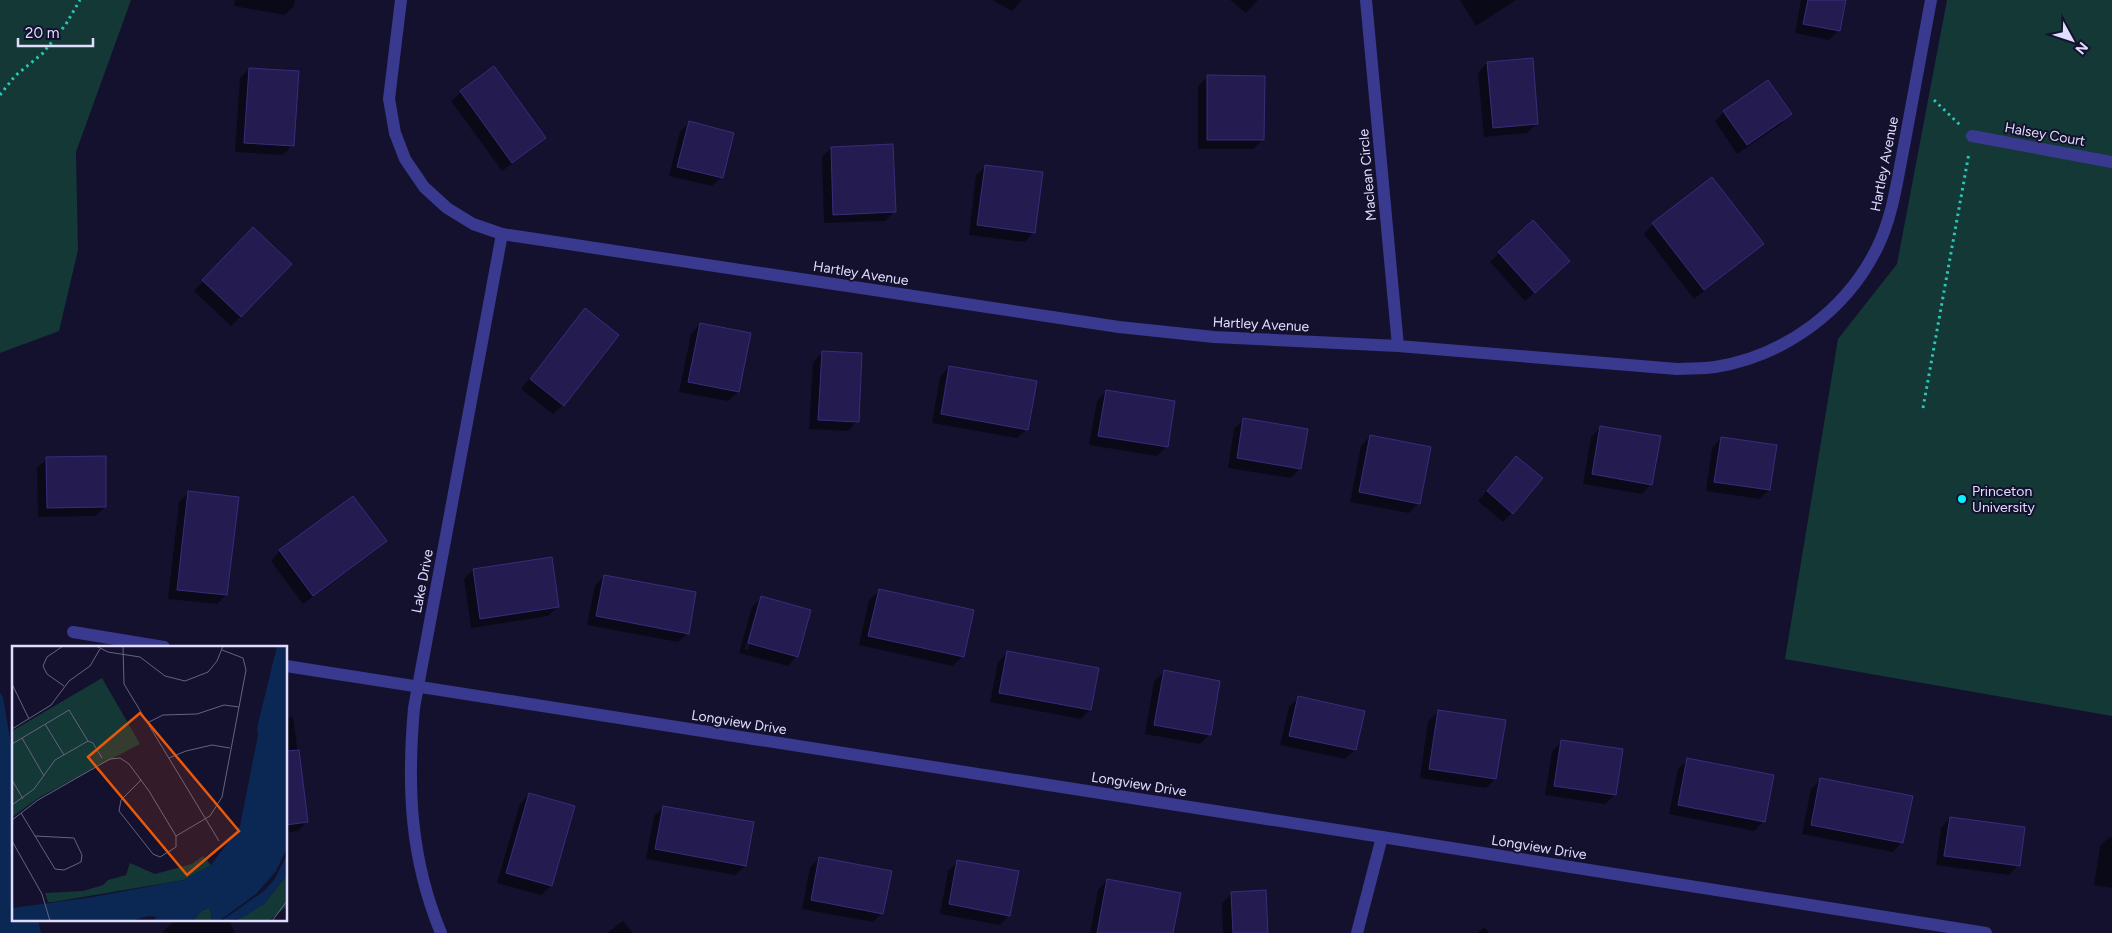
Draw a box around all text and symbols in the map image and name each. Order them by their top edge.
scale bar [18,15,92,47]
north arrow [2047,15,2097,65]
text: 20 m [25,24,59,42]
text: N [2072,38,2092,58]
street label: Hartley Avenue [1867,115,1902,213]
street label: Halsey Court [2003,119,2087,150]
street label: Maclean Circle [1355,128,1380,222]
street label: Hartley Avenue [812,258,910,289]
street label: Hartley Avenue [1212,313,1310,336]
place label: Princeton University [1972,483,2036,516]
marker: Princeton University [1956,493,1968,505]
street label: Lake Drive [408,547,437,614]
inset map [12,646,288,920]
street label: Longview Drive [690,707,788,738]
street label: Longview Drive [1090,769,1188,800]
street label: Longview Drive [1490,832,1588,863]

